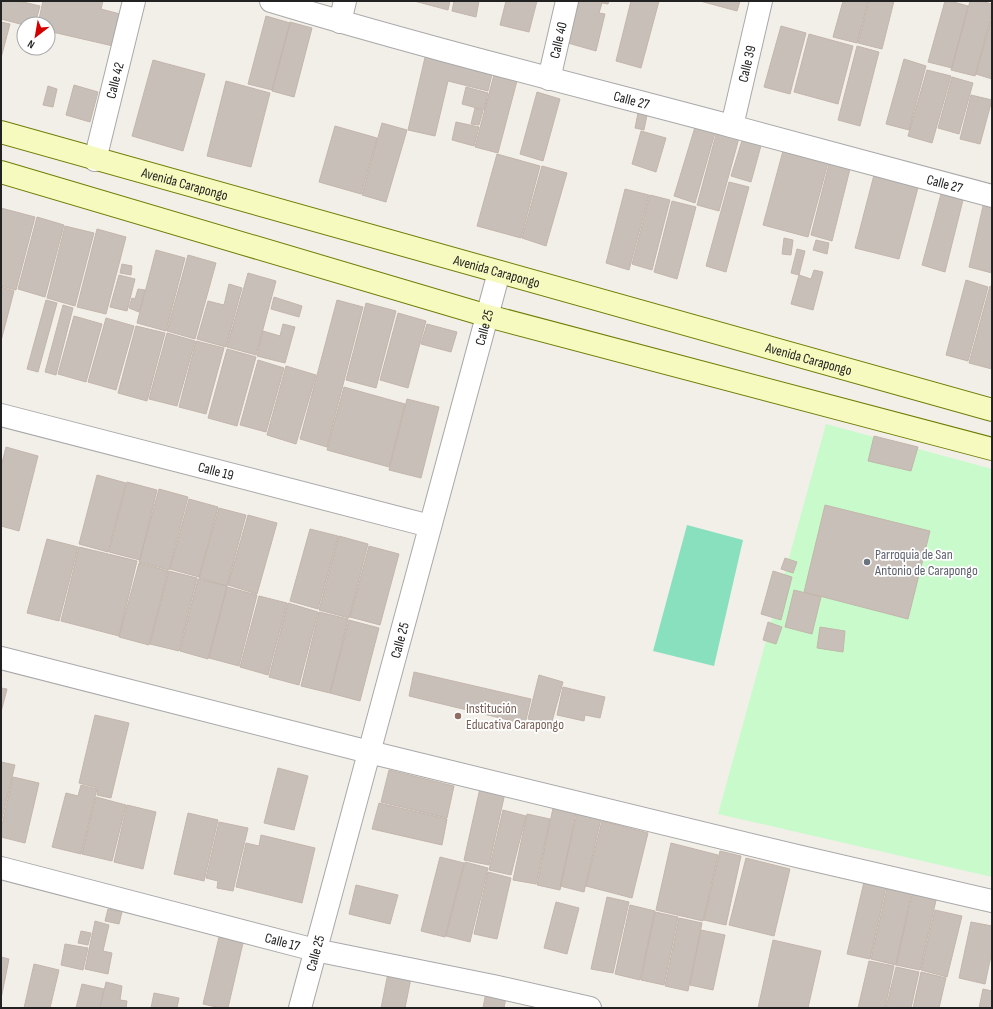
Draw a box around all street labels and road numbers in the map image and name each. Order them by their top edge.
street label: Calle 40 [546,20,571,60]
street label: Calle 39 [734,44,759,84]
street label: Calle 42 [102,60,128,100]
street label: Calle 27 [612,87,652,113]
street label: Avenida Carapongo [139,164,230,204]
street label: Calle 27 [925,171,965,197]
street label: Avenida Carapongo [451,251,542,292]
street label: Calle 25 [472,307,498,347]
street label: Avenida Carapongo [763,339,854,379]
street label: Calle 19 [196,458,235,484]
street label: Calle 25 [387,620,413,660]
street label: Calle 17 [263,929,302,955]
street label: Calle 25 [302,933,328,973]

